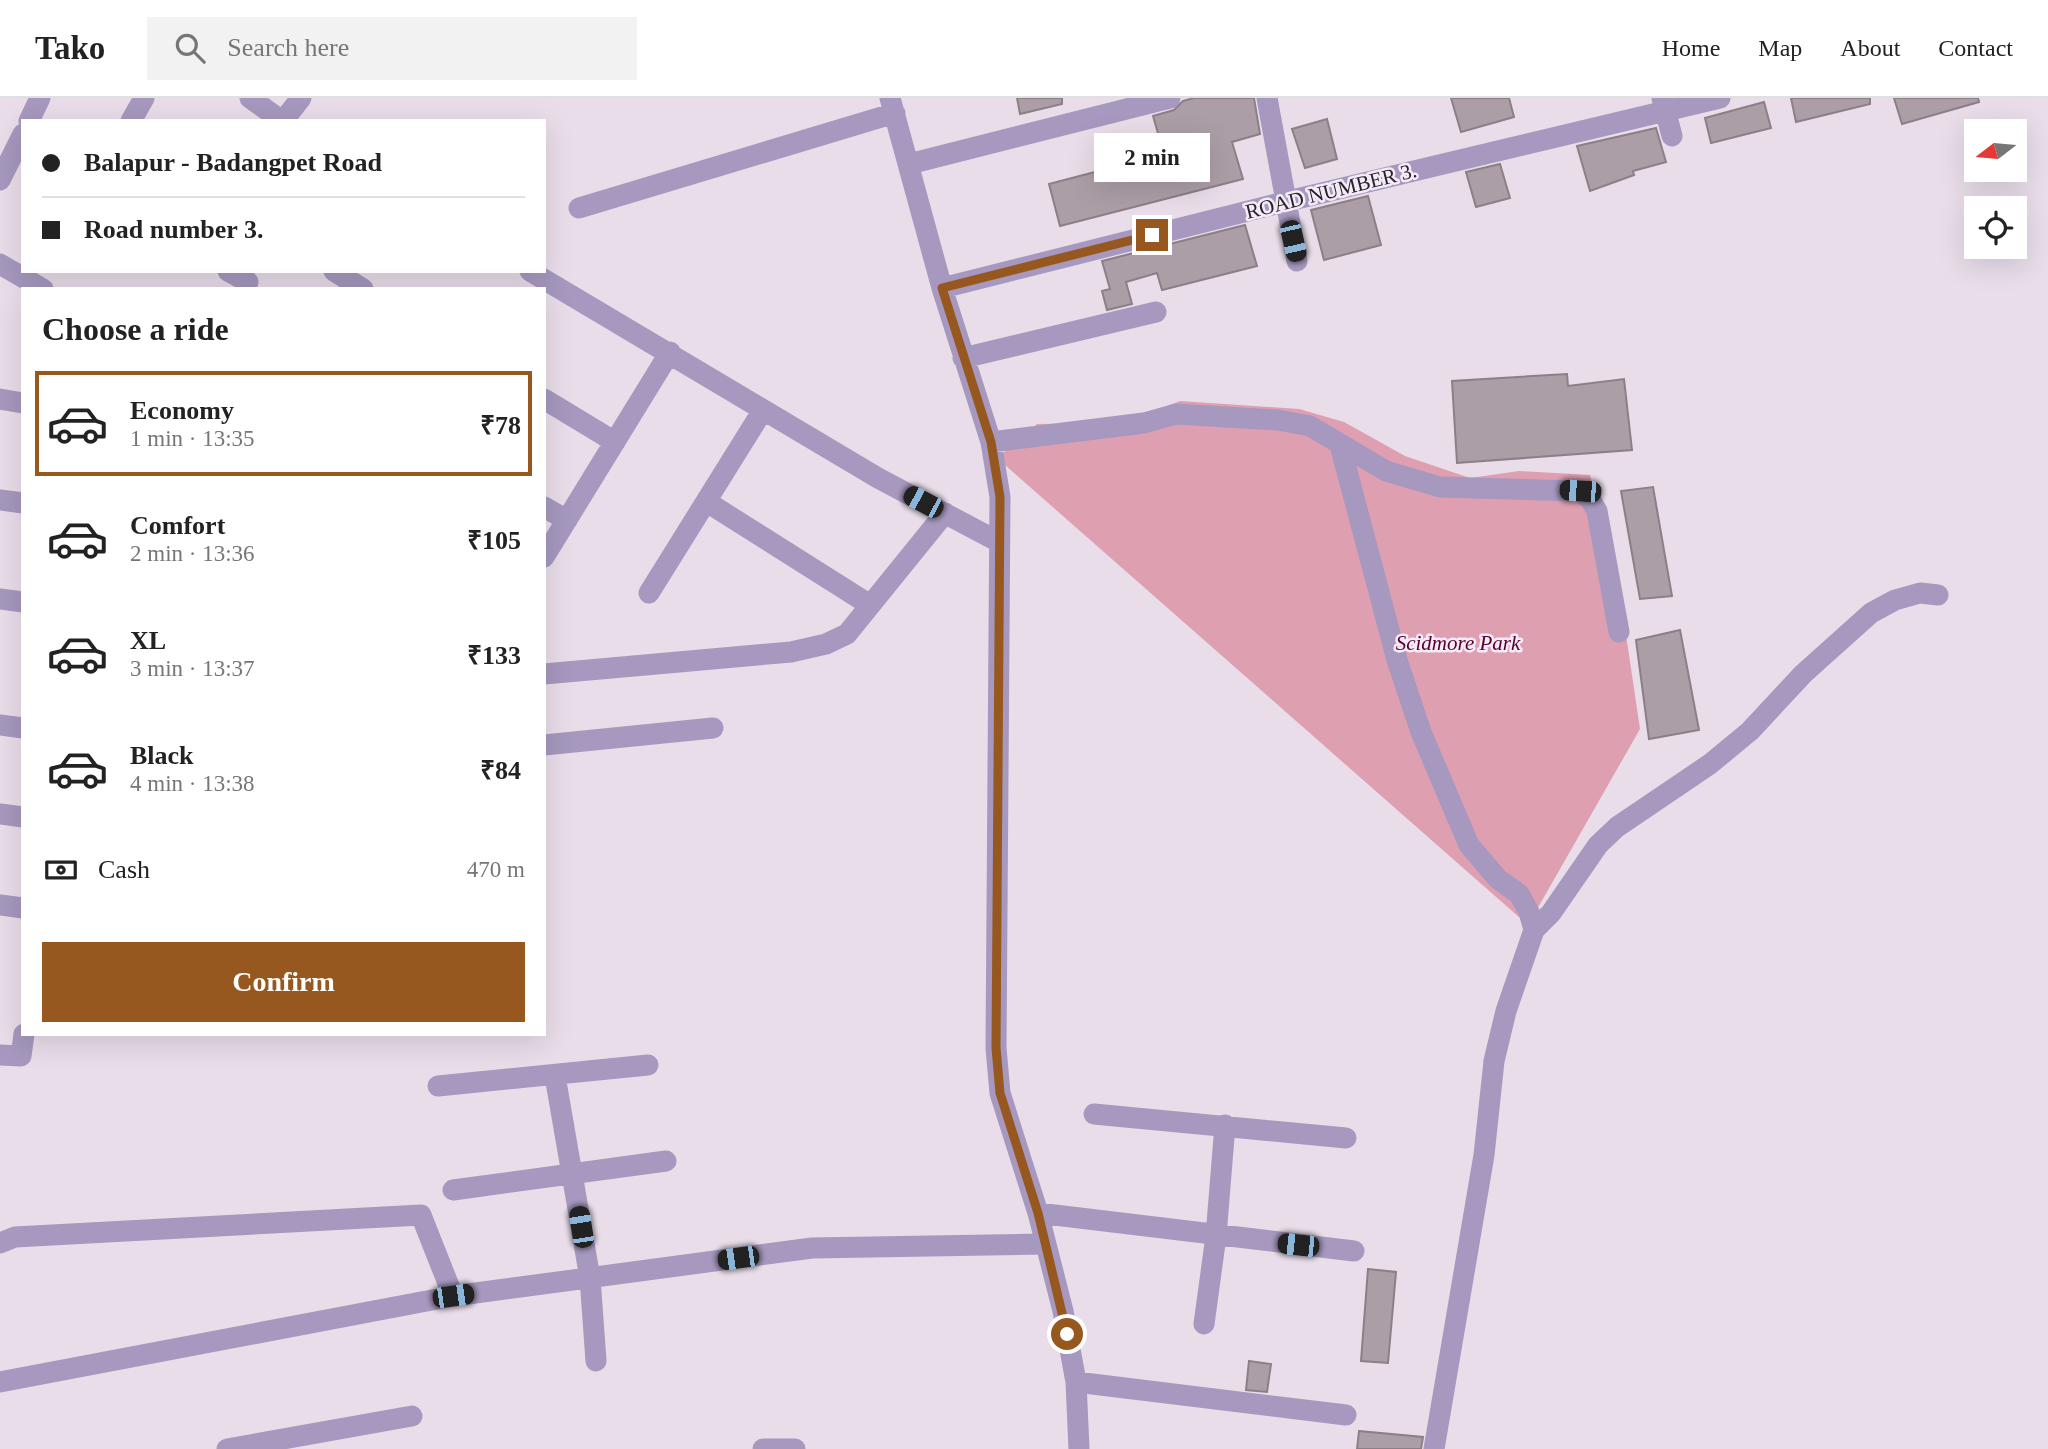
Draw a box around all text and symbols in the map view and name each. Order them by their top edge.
search box [147,17,637,80]
icon: search [171,29,209,67]
text: Tako [35,30,105,66]
text: Search here [227,33,349,62]
text: Home [1662,35,1720,61]
text: Map [1758,35,1802,61]
text: About [1840,35,1900,61]
text: Contact [1938,35,2013,61]
north arrow [1964,119,2026,182]
map controls [1964,119,2027,259]
callout: 2 min [1094,134,1210,183]
text: 2 min [1124,145,1180,170]
text: Balapur - Badangpet Road [84,148,382,177]
street label: ROAD NUMBER 3. [1243,158,1419,224]
button: locate [1964,196,2027,259]
text: Road number 3. [84,215,263,244]
car [1279,218,1308,264]
route end [1136,219,1168,251]
text: Choose a ride [42,311,229,347]
icon: car [46,392,109,455]
text: Economy [130,396,234,425]
text: ₹78 [480,411,521,440]
text: 1 min · 13:35 [130,426,255,451]
car [1559,479,1602,503]
car [900,483,947,521]
icon: car [46,507,109,570]
text: Comfort [130,511,225,540]
text: ₹105 [467,526,521,555]
text: 2 min · 13:36 [130,541,255,566]
icon: car [46,622,109,685]
text: XL [130,626,166,655]
park label: Scidmore Park [1396,631,1521,655]
text: ₹133 [467,641,521,670]
text: 3 min · 13:37 [130,656,255,681]
icon: car [46,737,109,800]
text: Black [130,741,194,770]
text: ₹84 [480,756,521,785]
text: 4 min · 13:38 [130,771,255,796]
icon: cash [42,851,80,889]
text: Cash [98,855,150,884]
text: 470 m [467,857,525,882]
button: Confirm [42,942,525,1022]
car [568,1205,595,1249]
car [1277,1232,1320,1258]
car [716,1245,761,1271]
car [431,1283,476,1309]
route start [1051,1318,1083,1350]

